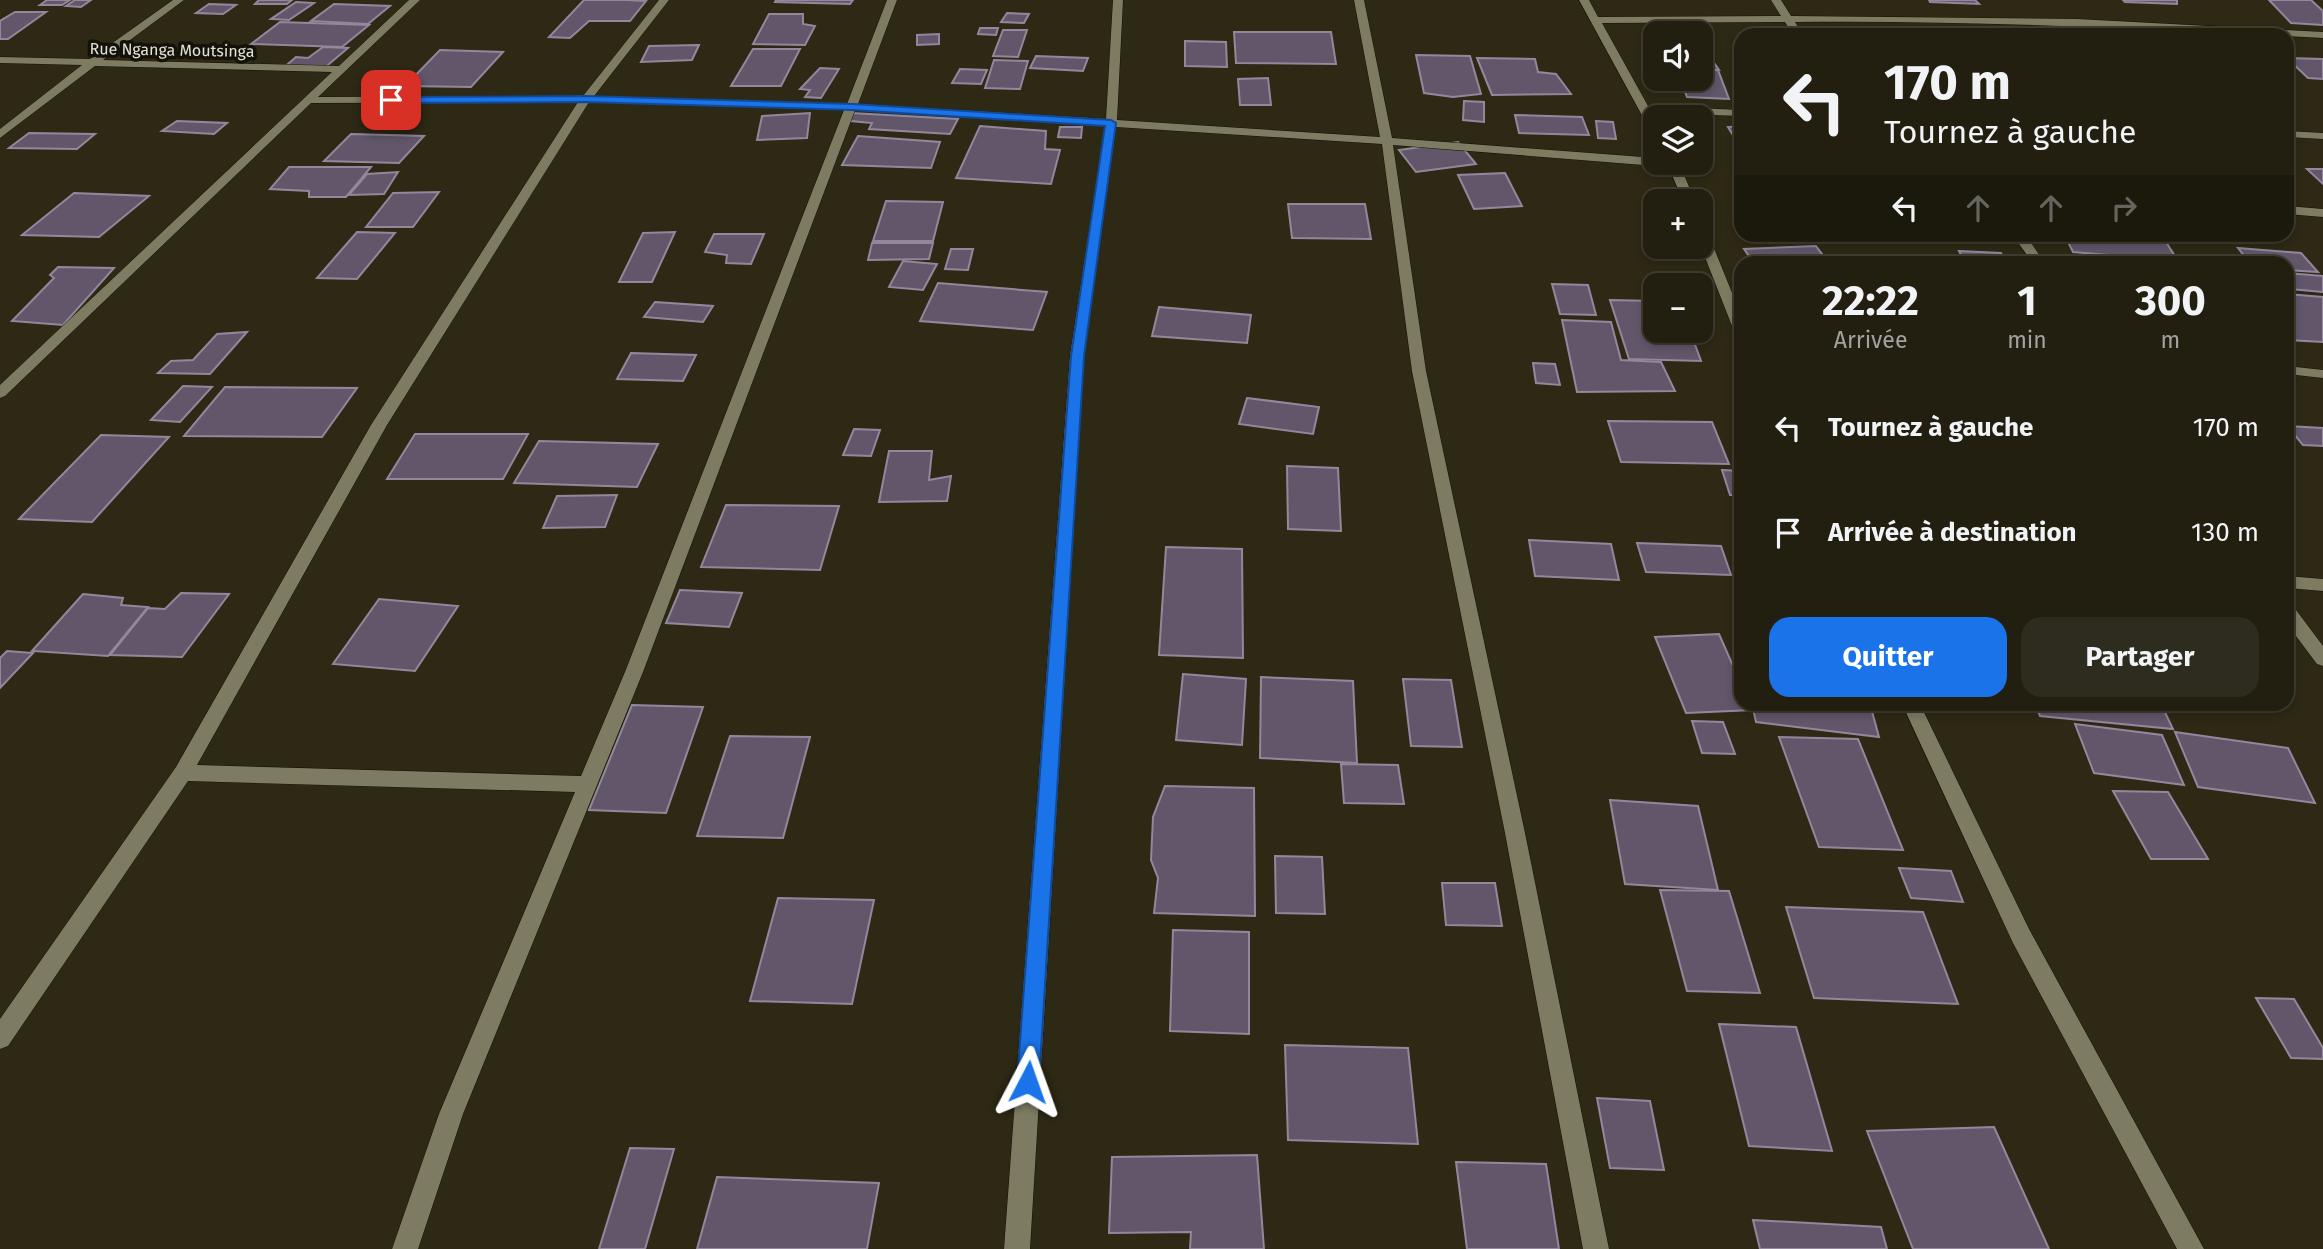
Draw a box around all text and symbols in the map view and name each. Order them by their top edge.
map controls [1643,21,1713,343]
button: sound [1643,21,1713,91]
street label: Rue Nganga Moutsinga [89,39,255,61]
text: 170 m [1884,53,2011,112]
icon: left [1769,56,1860,147]
pin [361,70,421,130]
icon: arrive [372,81,410,119]
button: layers [1643,105,1713,175]
text: Tournez à gauche [1884,113,2136,151]
button: + [1643,189,1713,259]
icon: left [1886,189,1924,227]
icon: ahead [1959,189,1997,227]
icon: ahead [2032,189,2070,227]
icon: right [2105,189,2143,227]
button: − [1643,273,1713,343]
text: 22:22 [1822,276,1919,326]
text: 1 [2017,276,2037,326]
text: 300 [2135,276,2206,326]
text: Arrivée [1834,326,1907,354]
text: min [2007,326,2047,354]
text: m [2161,326,2180,354]
icon: left [1769,409,1807,447]
text: Tournez à gauche [1828,412,2033,443]
text: 170 m [2193,412,2259,443]
icon: arrive [1769,514,1807,552]
text: Arrivée à destination [1828,517,2077,548]
text: 130 m [2191,517,2259,548]
button: Quitter [1769,617,2007,697]
button: Partager [2021,617,2259,697]
position arrow [991,1045,1065,1119]

